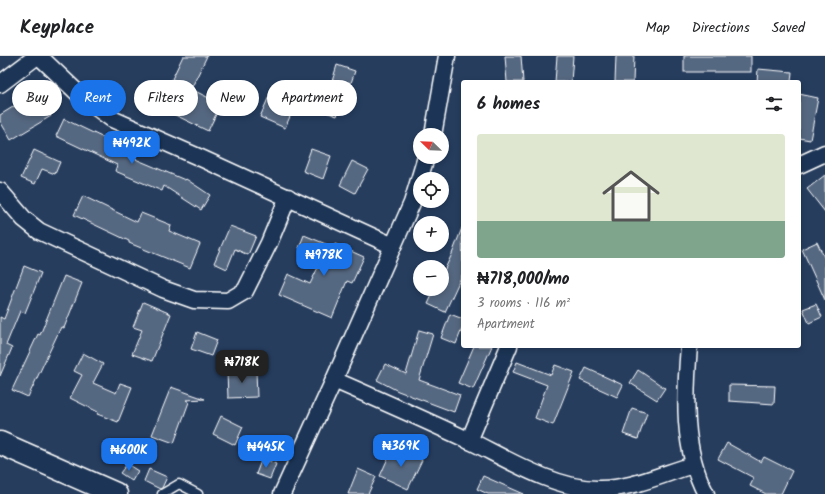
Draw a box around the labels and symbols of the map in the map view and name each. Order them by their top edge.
north arrow [413,128,449,164]
pin: ₦492K [104,131,160,165]
pin: ₦978K [296,243,352,277]
pin: ₦718K [214,350,270,384]
pin: ₦369K [373,434,429,468]
pin: ₦445K [238,435,294,469]
pin: ₦600K [101,438,157,472]

